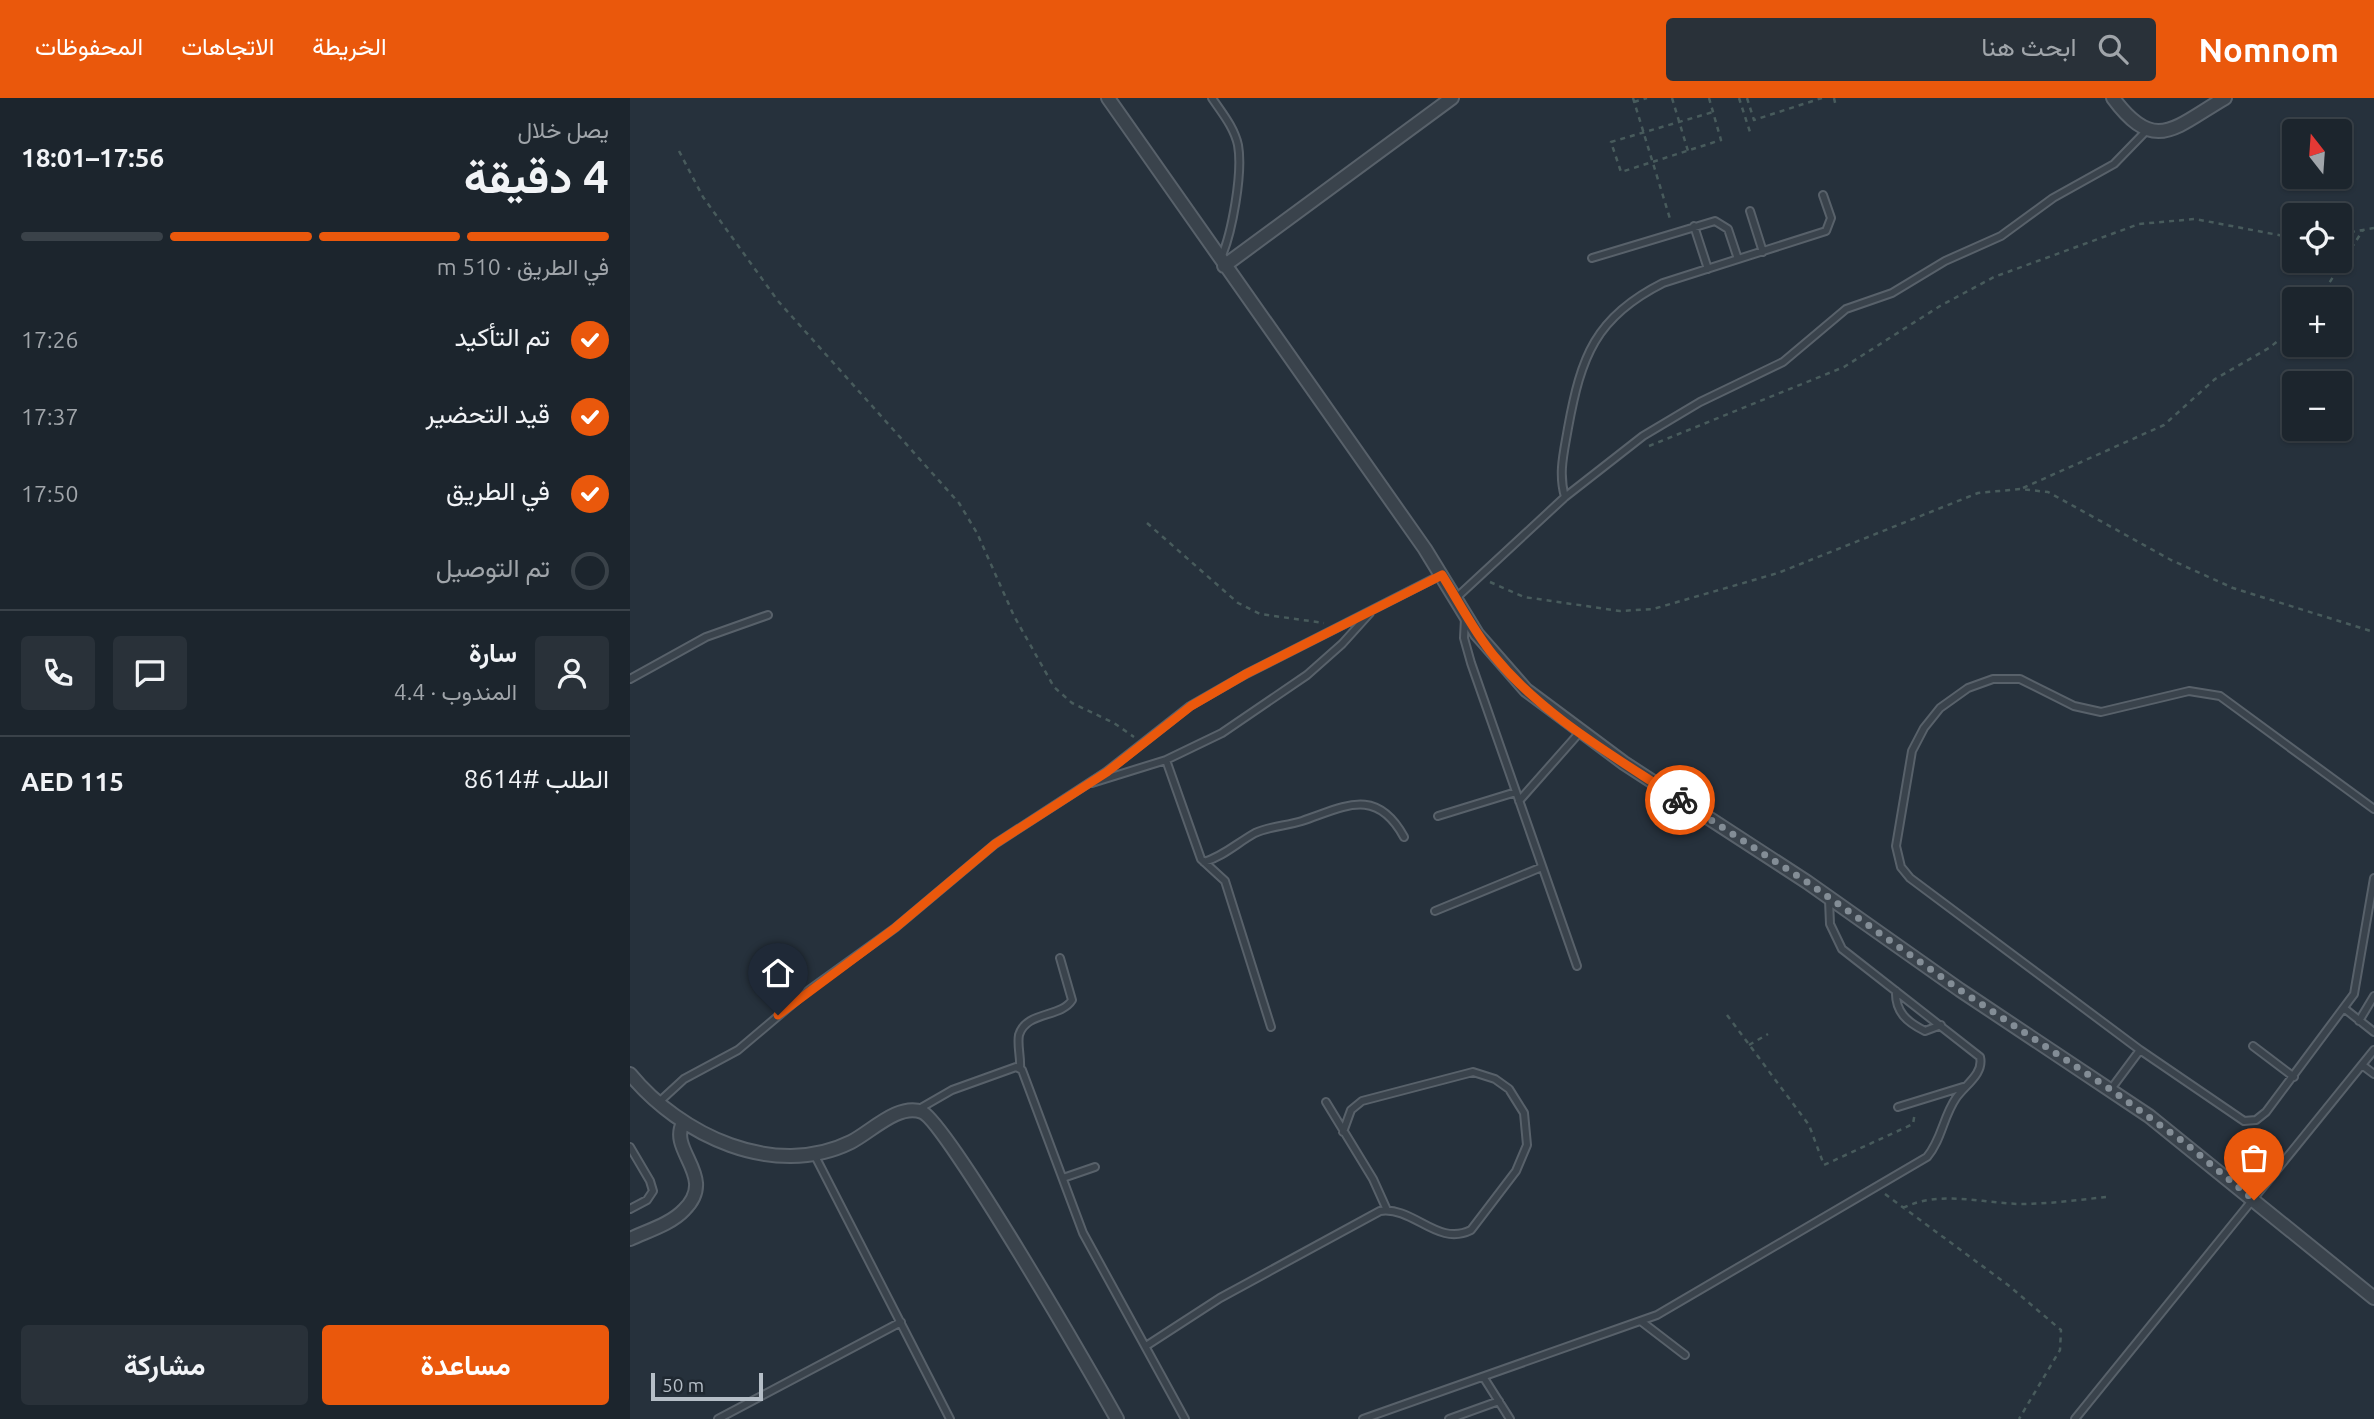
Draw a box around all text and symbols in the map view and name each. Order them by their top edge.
search box [1666,18,2156,81]
icon: search [2094,30,2132,68]
text: Nomnom [2198,31,2339,68]
text: ابحث هنا [1981,32,2076,61]
text: المحفوظات [35,33,143,60]
text: الاتجاهات [181,33,274,60]
text: الخريطة [312,33,387,60]
text: يصل خلال [517,117,609,142]
north arrow [2282,119,2352,189]
map controls [2282,119,2352,441]
text: 17:56–18:01 [21,143,164,172]
text: 4 دقيقة [464,150,609,202]
button: locate [2282,203,2352,273]
text: في الطريق · 510 m [437,254,609,279]
button: + [2282,287,2352,357]
icon: check [571,321,609,359]
text: تم التأكيد [455,322,550,351]
text: 17:26 [21,327,79,352]
button: − [2282,371,2352,441]
icon: check [571,398,609,436]
text: قيد التحضير [426,399,550,428]
text: 17:37 [21,404,79,429]
icon: check [571,475,609,513]
text: في الطريق [446,476,550,505]
text: 17:50 [21,481,79,506]
text: تم التوصيل [436,553,550,582]
button: phone [21,636,95,710]
button: chat [113,636,187,710]
button: person [535,636,609,710]
text: سارة [469,638,517,667]
text: المندوب · 4.4 [394,679,517,704]
text: الطلب #8614 [464,764,609,793]
courier [1645,765,1715,835]
text: AED 115 [21,767,124,796]
icon: bike [1661,781,1699,819]
pin [748,943,808,1015]
icon: home [759,954,797,992]
pin [2224,1128,2284,1200]
icon: bag [2235,1139,2273,1177]
button: مشاركة [21,1325,308,1405]
button: مساعدة [322,1325,609,1405]
scale bar [651,1370,763,1402]
text: 50 m [662,1374,704,1396]

